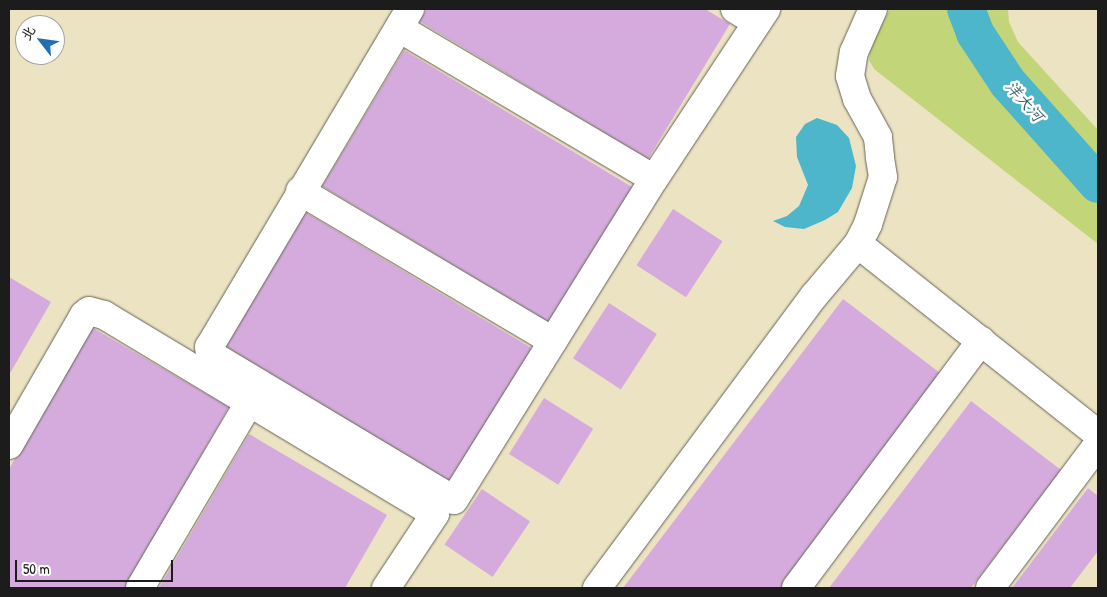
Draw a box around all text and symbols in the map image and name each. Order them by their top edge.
north arrow [15,15,65,65]
text: 北 [16,22,39,44]
water label: 洋大河 [1002,77,1048,125]
scale bar [18,550,175,582]
text: 50 m [23,558,50,579]

